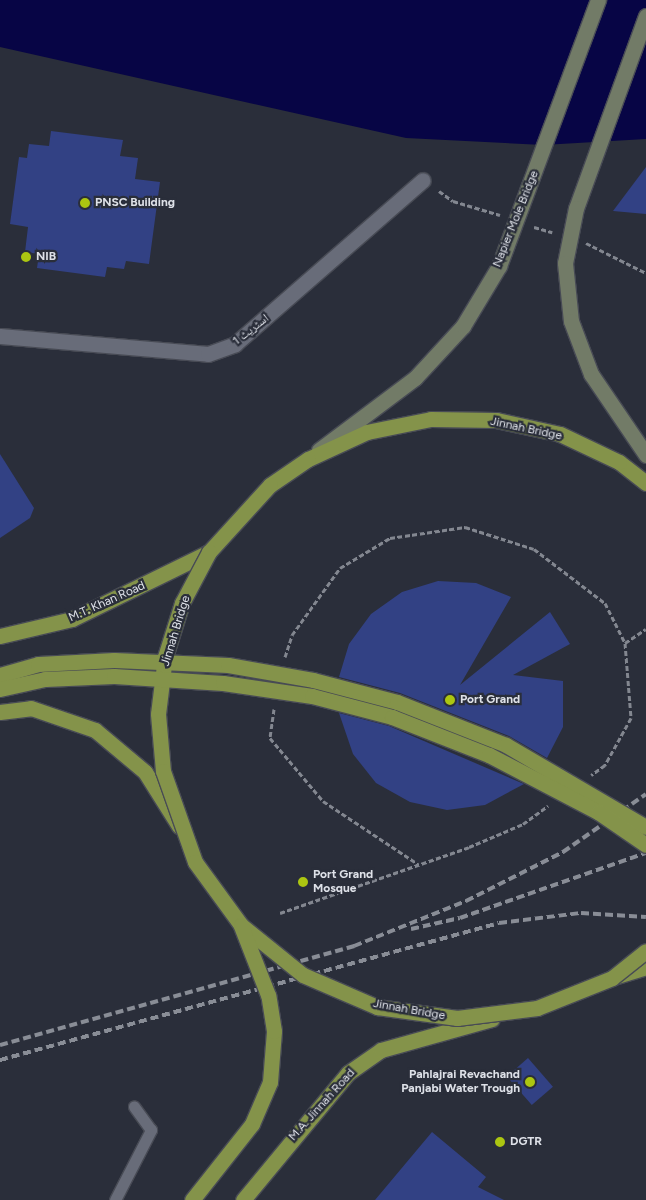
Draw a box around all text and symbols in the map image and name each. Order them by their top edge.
street label: Napier Mole Bridge [490,169,542,269]
place label: PNSC Building [95,196,175,210]
marker: PNSC Building [79,197,91,209]
place label: NIB [36,250,56,264]
marker: NIB [20,251,32,263]
street label: اسٹریٹ 1 [230,311,272,349]
street label: Jinnah Bridge [489,414,563,444]
street label: M.T. Khan Road [67,579,147,625]
street label: Jinnah Bridge [158,594,194,668]
place label: Port Grand [460,693,520,707]
marker: Port Grand [444,694,456,706]
place label: Port Grand Mosque [313,868,373,896]
marker: Port Grand Mosque [297,876,309,888]
street label: Jinnah Bridge [372,997,446,1023]
street label: M.A. Jinnah Road [286,1066,358,1144]
place label: Pahlajrai Revachand Panjabi Water Trough [401,1068,520,1096]
marker: Pahlajrai Revachand Panjabi Water Trough [524,1076,536,1088]
place label: DGTR [510,1135,542,1149]
marker: DGTR [494,1136,506,1148]

